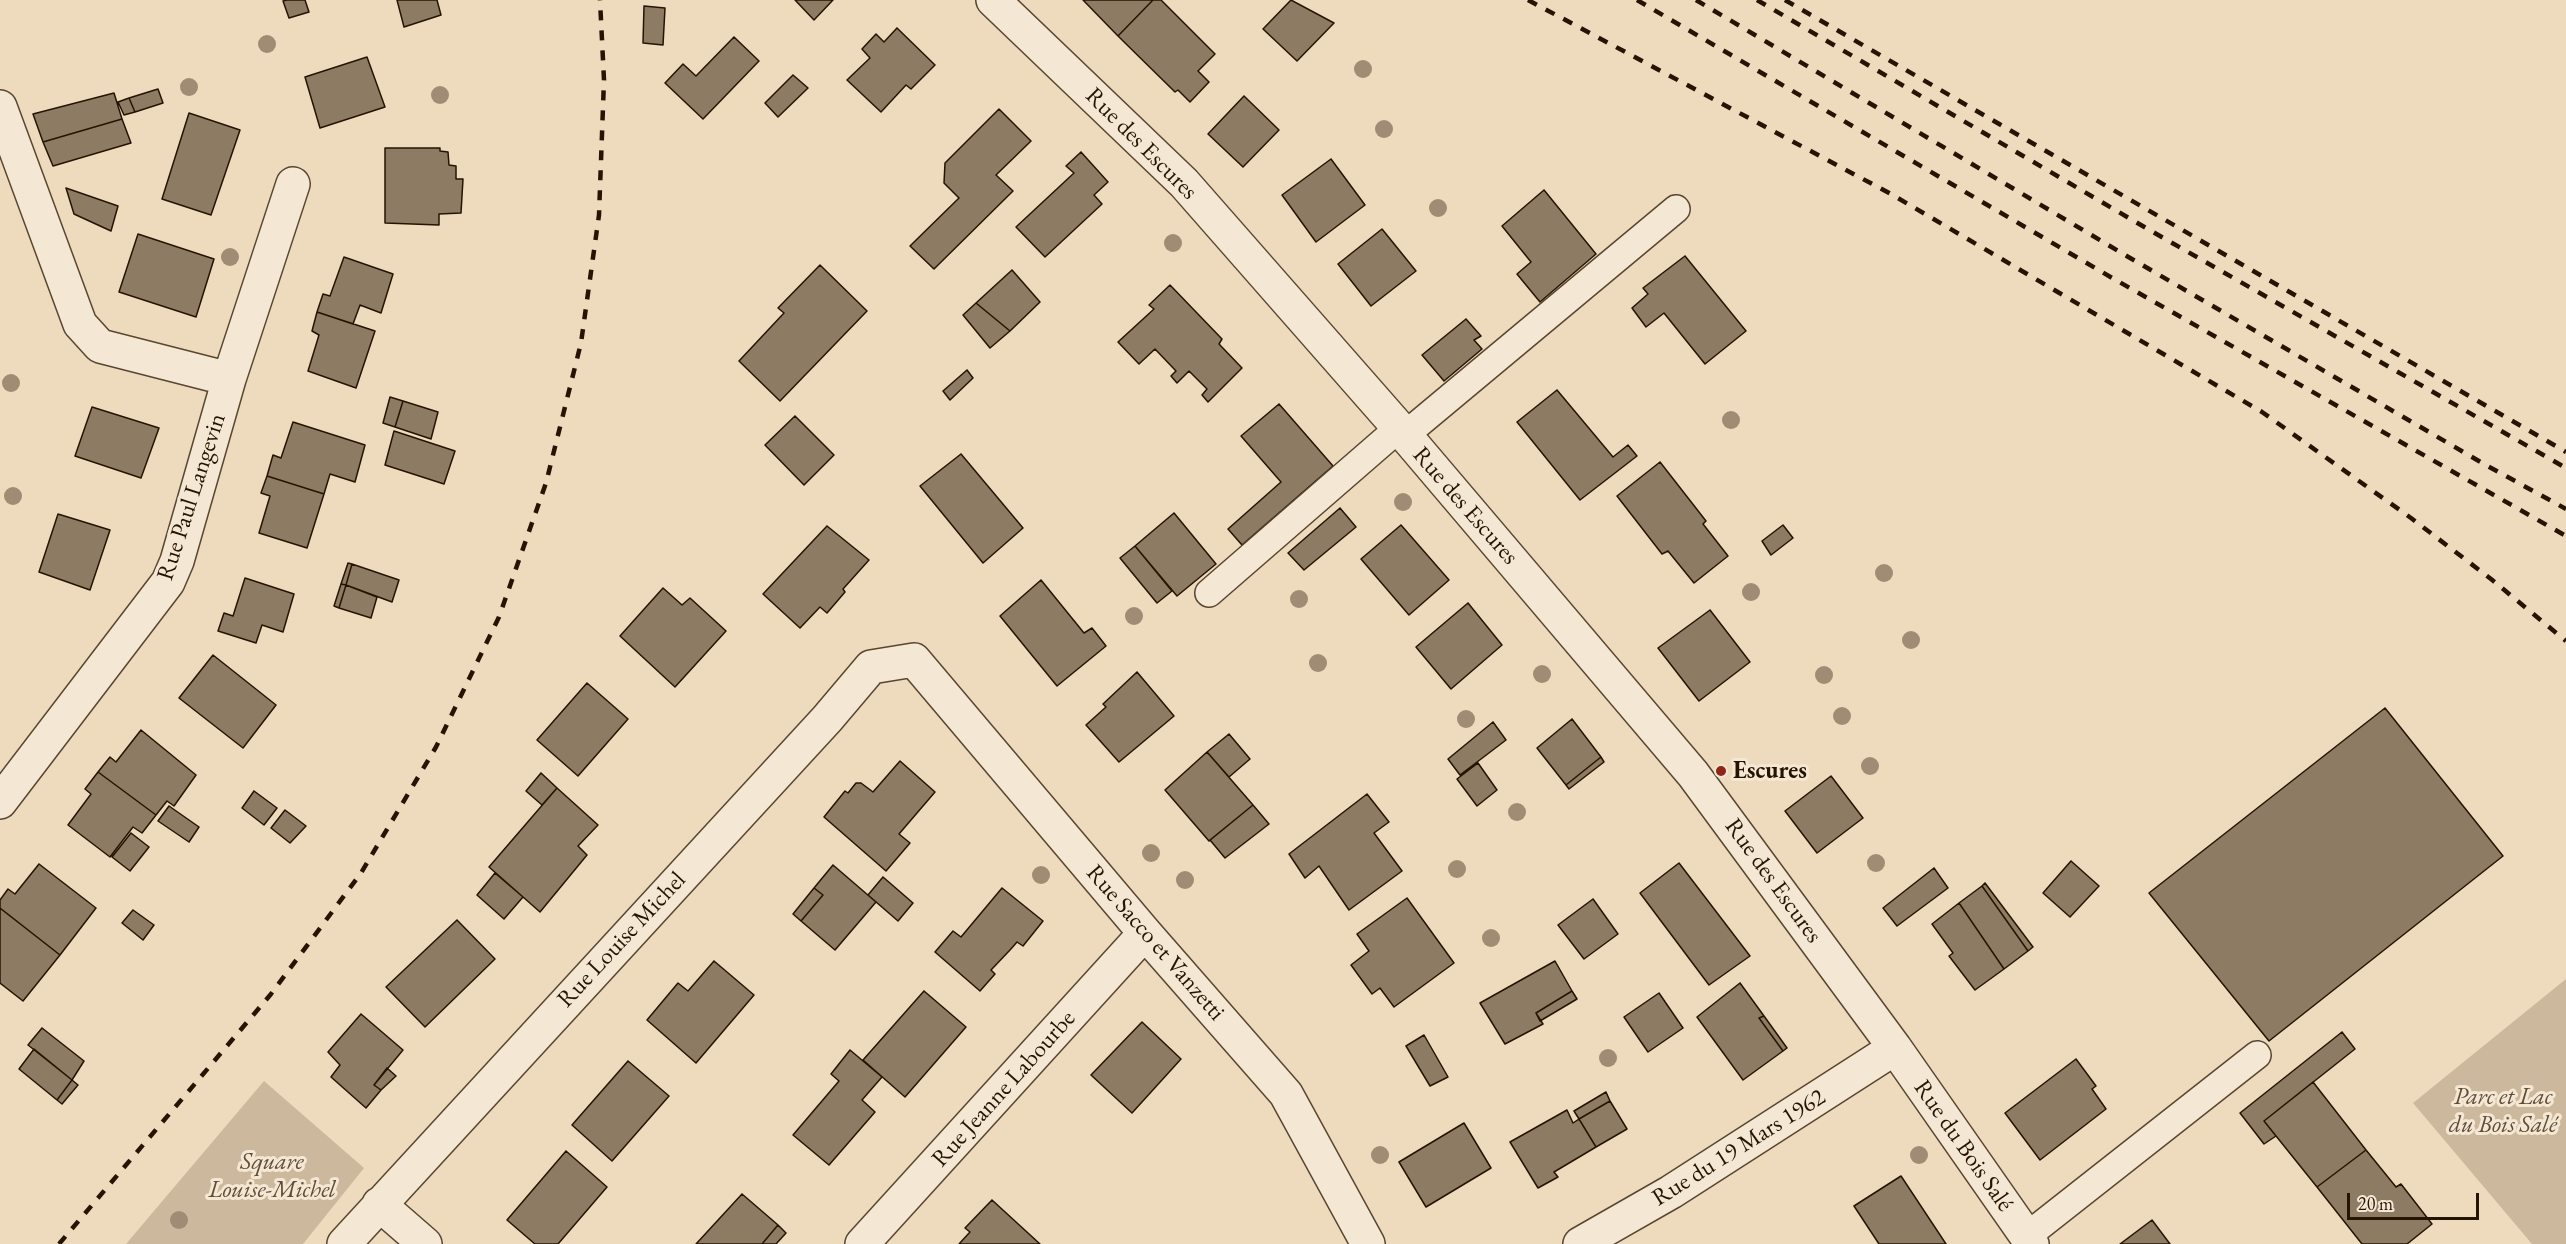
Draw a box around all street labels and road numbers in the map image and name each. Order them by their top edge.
street label: Rue des Escures [1079,82,1203,206]
street label: Rue Paul Langevin [151,410,233,584]
street label: Rue des Escures [1406,441,1524,571]
street label: Rue des Escures [1718,813,1828,949]
street label: Rue Sacco et Vanzetti [1080,859,1230,1027]
street label: Rue Louise Michel [552,866,692,1014]
street label: Rue Jeanne Labourbe [926,1005,1082,1173]
street label: Rue du Bois Salé [1907,1075,2019,1217]
street label: Rue du 19 Mars 1962 [1647,1083,1831,1213]

